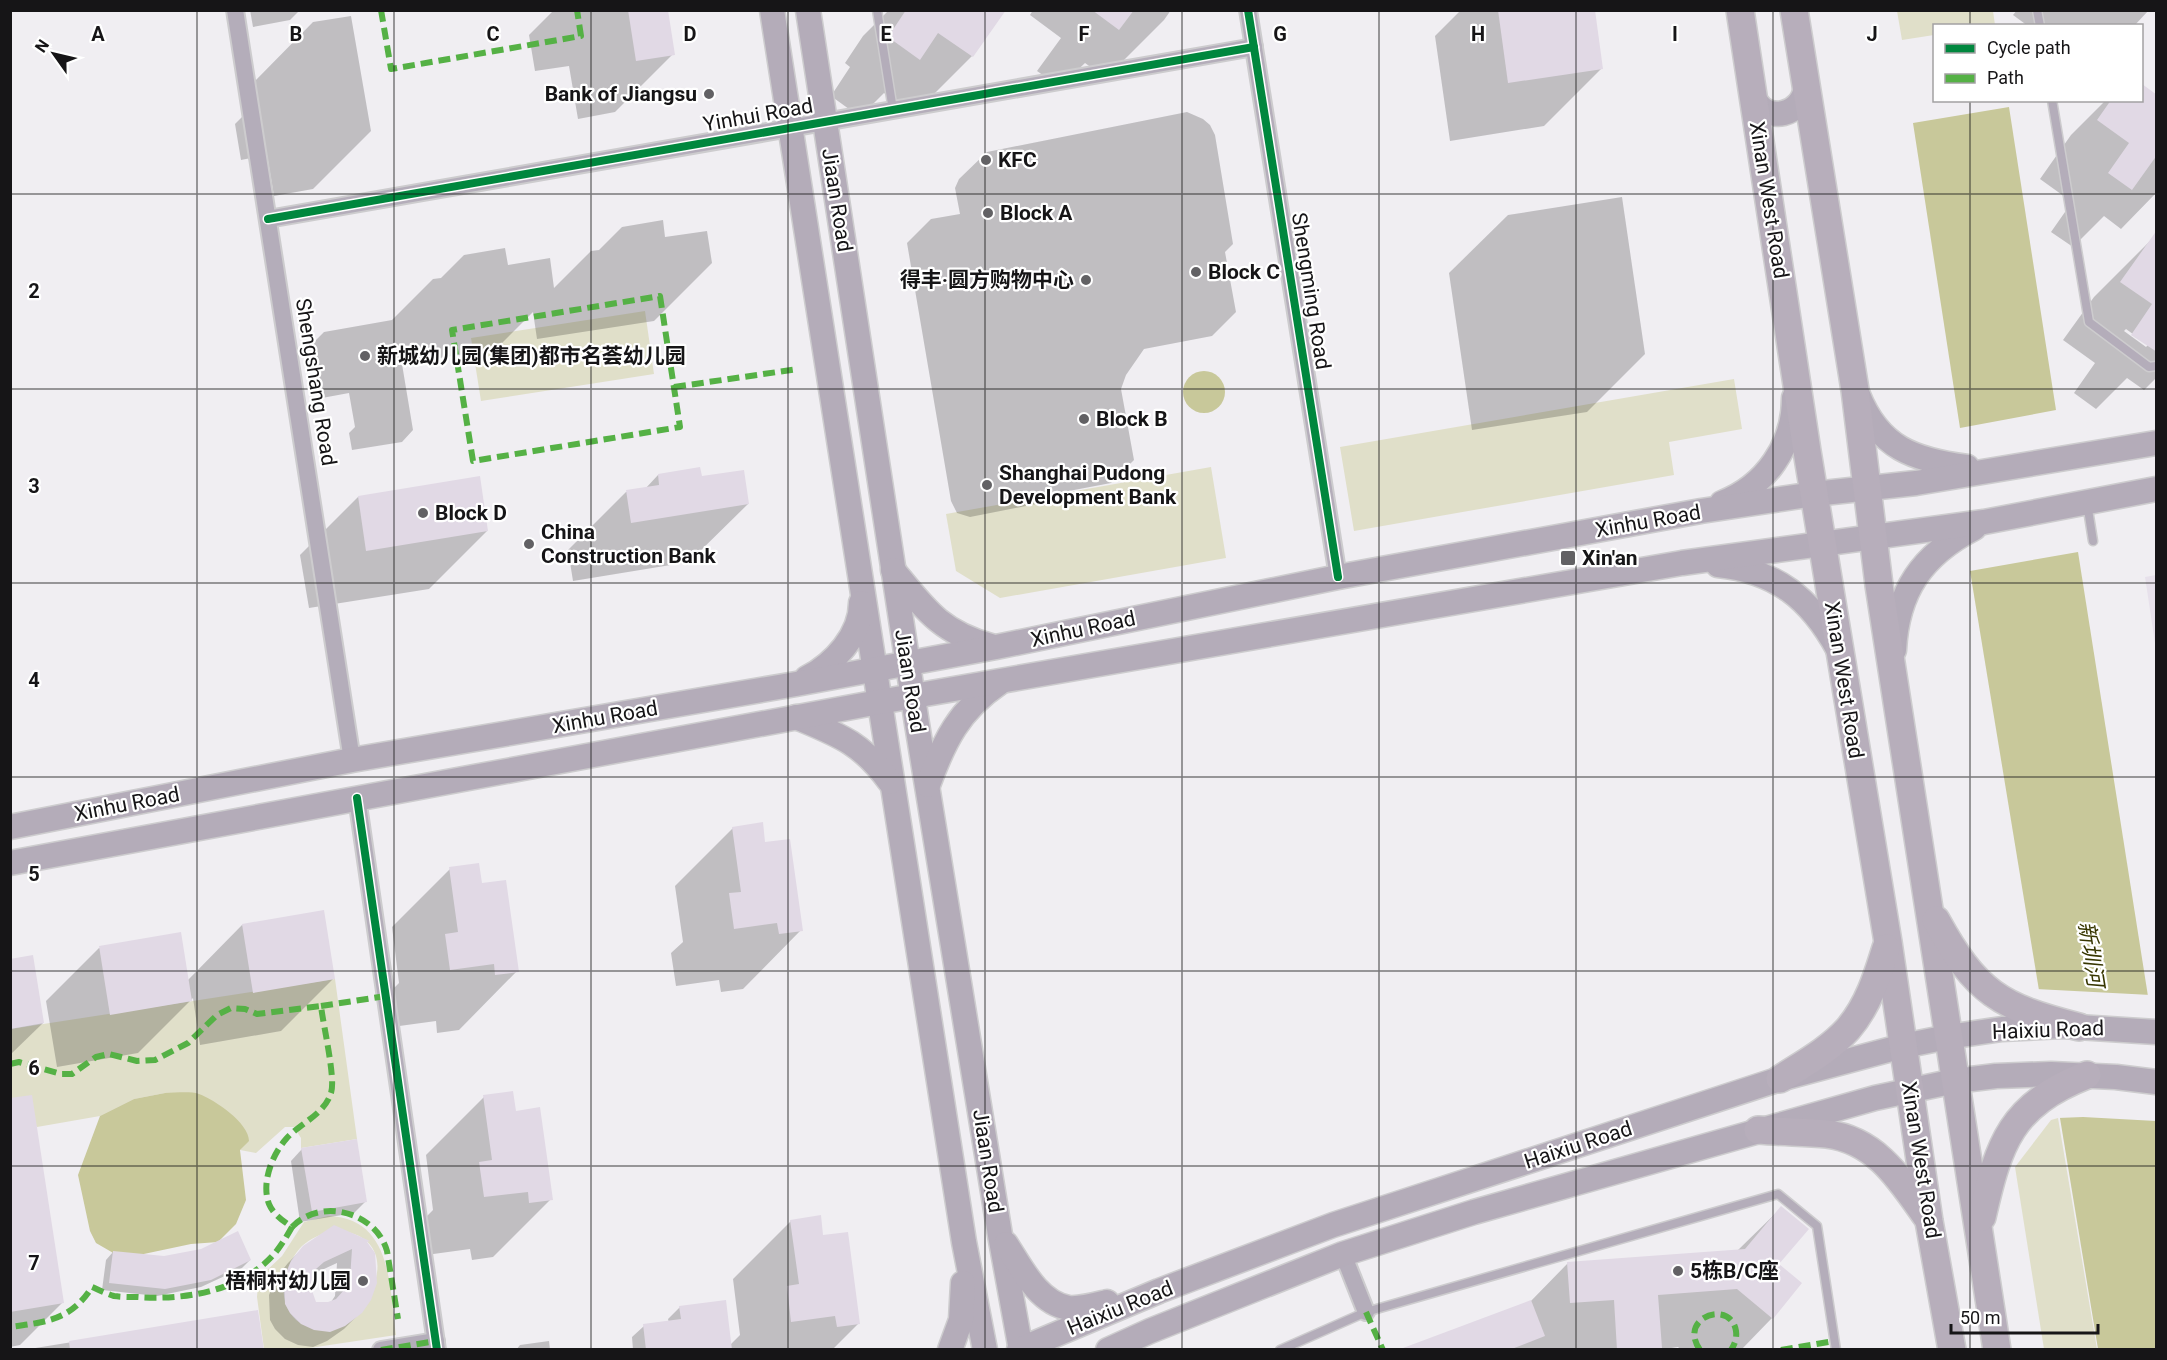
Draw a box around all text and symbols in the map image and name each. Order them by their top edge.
text: A [91,22,105,46]
text: B [290,22,302,46]
text: C [486,22,500,46]
text: D [684,22,697,46]
text: E [880,22,892,46]
text: F [1079,22,1090,46]
text: G [1273,22,1287,46]
text: H [1471,22,1485,46]
text: I [1672,22,1678,46]
text: J [1866,22,1878,46]
north arrow [24,24,84,84]
legend [1933,24,2143,102]
text: N [31,36,53,56]
text: Cycle path [1987,37,2071,58]
text: Path [1987,67,2024,88]
place label: Bank of Jiangsu [545,82,697,106]
marker: Bank of Jiangsu [702,87,716,101]
street label: Yinhui Road [701,94,815,136]
street label: Xinan West Road [1745,120,1793,280]
street label: Jiaan Road [817,147,857,253]
place label: KFC [998,148,1037,172]
marker: KFC [979,153,993,167]
place label: Block A [1000,201,1073,225]
marker: Block A [981,206,995,220]
street label: Shengming Road [1287,211,1335,371]
place label: Block C [1208,260,1280,284]
marker: Block C [1189,265,1203,279]
place label: 得丰·圆方购物中心 [900,268,1074,292]
marker: 得丰·圆方购物中心 [1079,273,1093,287]
text: 2 [28,279,40,303]
street label: Shengshang Road [291,297,341,467]
place label: 新城幼儿园(集团)都市名荟幼儿园 [377,344,686,368]
marker: 新城幼儿园(集团)都市名荟幼儿园 [358,349,372,363]
place label: Block B [1096,407,1168,431]
marker: Block B [1077,412,1091,426]
place label: Shanghai Pudong Development Bank [999,461,1177,509]
text: 3 [28,474,40,498]
marker: Shanghai Pudong Development Bank [980,478,994,492]
street label: Xinhu Road [1594,500,1702,542]
place label: Block D [435,501,507,525]
marker: Block D [416,506,430,520]
place label: China Construction Bank [541,520,717,568]
marker: China Construction Bank [522,537,536,551]
place label: Xin'an [1582,546,1638,570]
marker: Xin'an [1559,549,1577,567]
street label: Xinan West Road [1820,600,1868,760]
street label: Xinhu Road [1028,606,1138,652]
street label: Jiaan Road [890,628,930,734]
text: 4 [28,668,40,692]
street label: Xinhu Road [551,696,659,738]
street label: Xinhu Road [72,782,182,826]
text: 5 [28,862,40,886]
water label: 新圳河 [2073,919,2109,992]
street label: Haixiu Road [1992,1016,2104,1044]
text: 6 [28,1056,40,1080]
street label: Xinan West Road [1897,1080,1945,1240]
street label: Jiaan Road [968,1108,1008,1214]
street label: Haixiu Road [1521,1116,1635,1174]
text: 7 [28,1251,40,1275]
place label: 5栋B/C座 [1690,1259,1779,1283]
marker: 5栋B/C座 [1671,1264,1685,1278]
place label: 梧桐村幼儿园 [225,1269,351,1293]
marker: 梧桐村幼儿园 [356,1274,370,1288]
street label: Haixiu Road [1064,1276,1176,1340]
scale bar [1951,1297,2098,1335]
text: 50 m [1960,1307,2000,1328]

